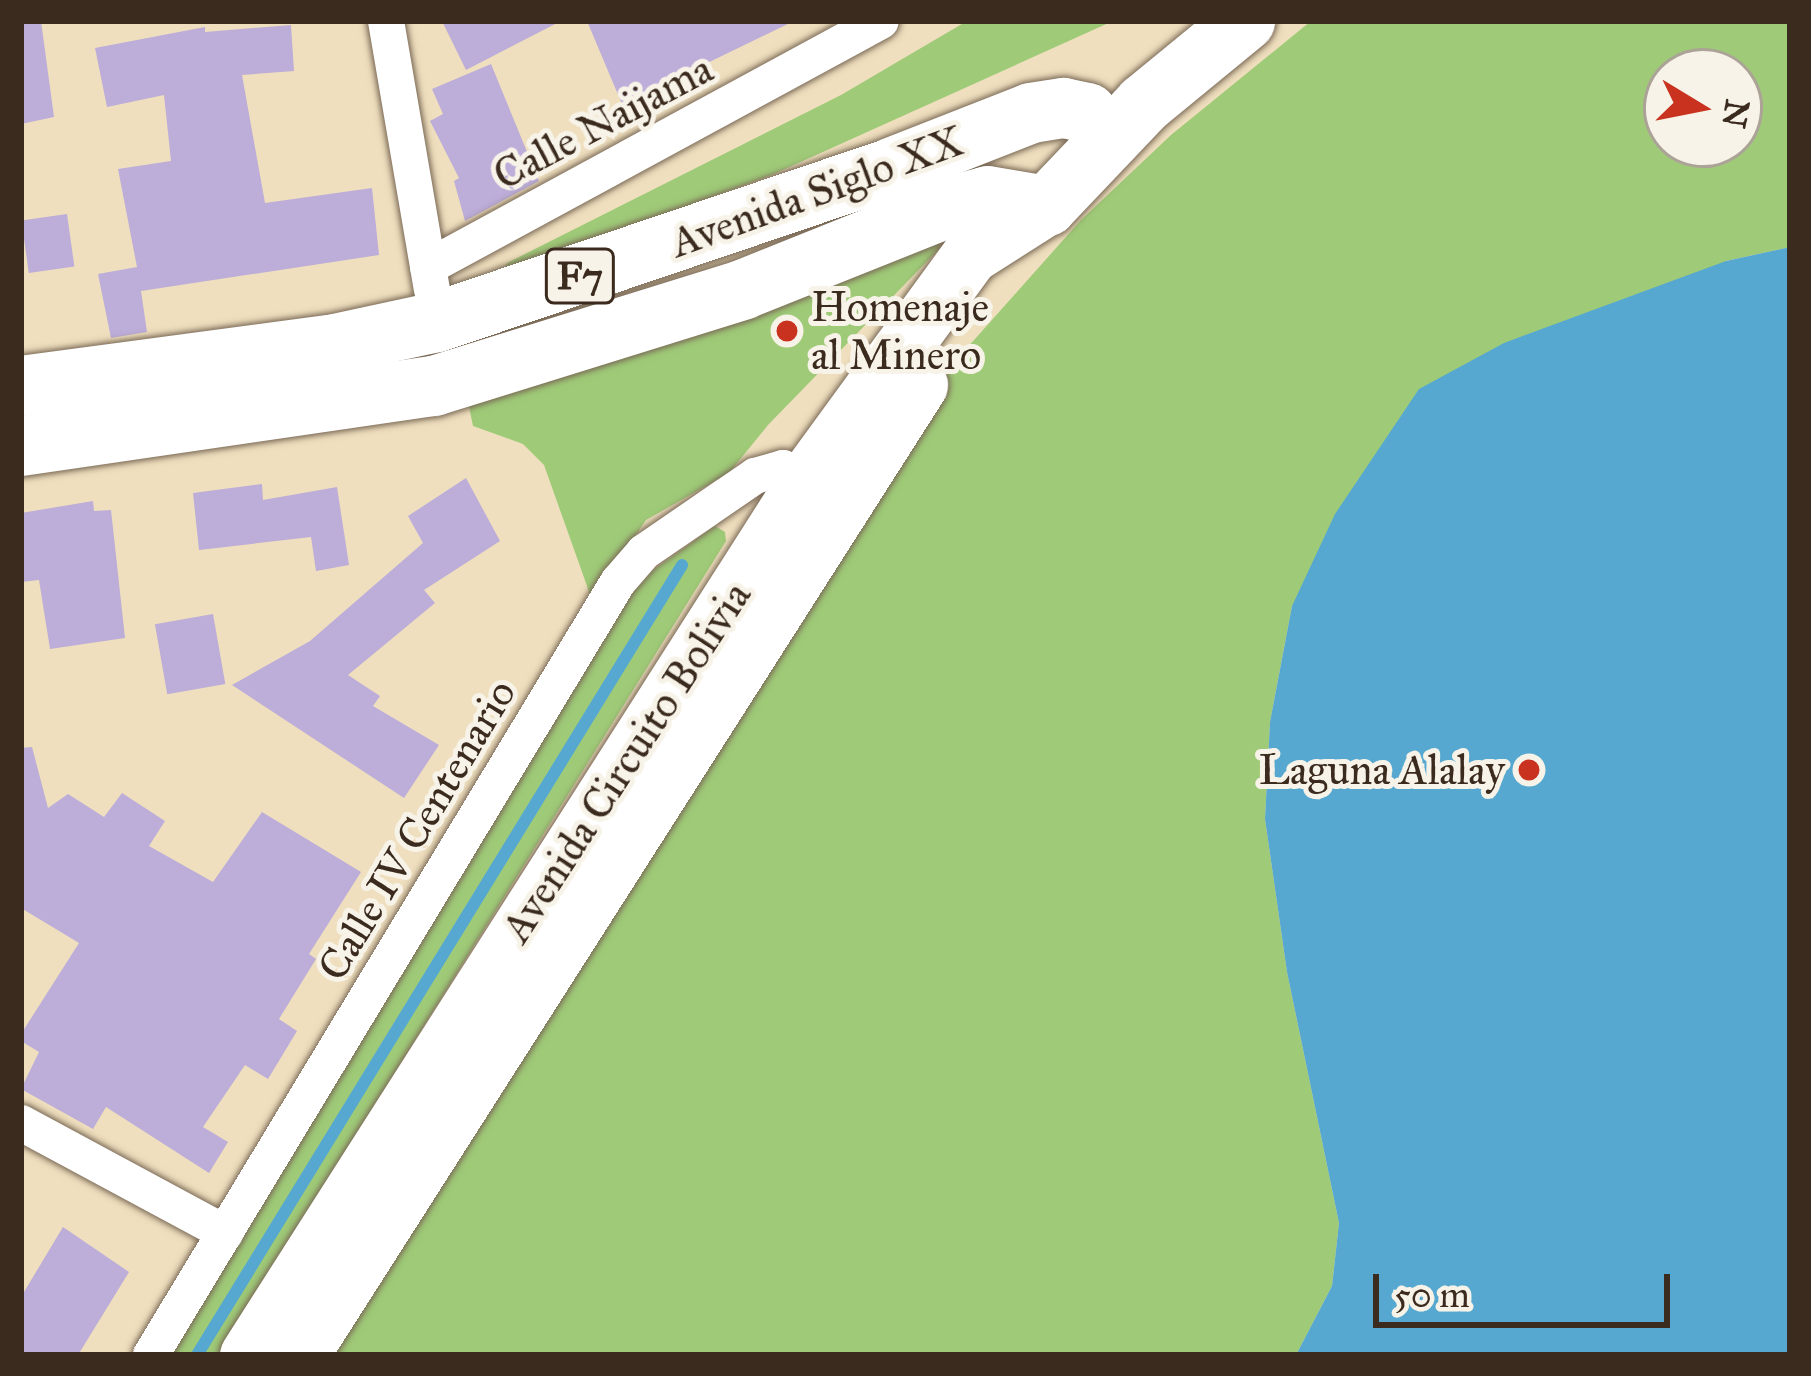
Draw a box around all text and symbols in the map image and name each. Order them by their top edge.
street label: Calle Naijama [485,43,721,201]
north arrow [1643,48,1763,168]
text: N [1713,96,1758,131]
street label: Avenida Siglo XX [664,116,970,268]
road number: F7 [544,243,616,309]
place label: Homenaje al Minero [811,282,989,380]
marker: Homenaje al Minero [774,318,800,344]
street label: Avenida Circuito Bolivia [491,572,761,952]
street label: Calle IV Centenario [307,671,527,989]
place label: Laguna Alalay [1259,745,1505,795]
marker: Laguna Alalay [1516,757,1542,783]
scale bar [1379,1250,1676,1324]
text: 50 m [1394,1273,1470,1317]

